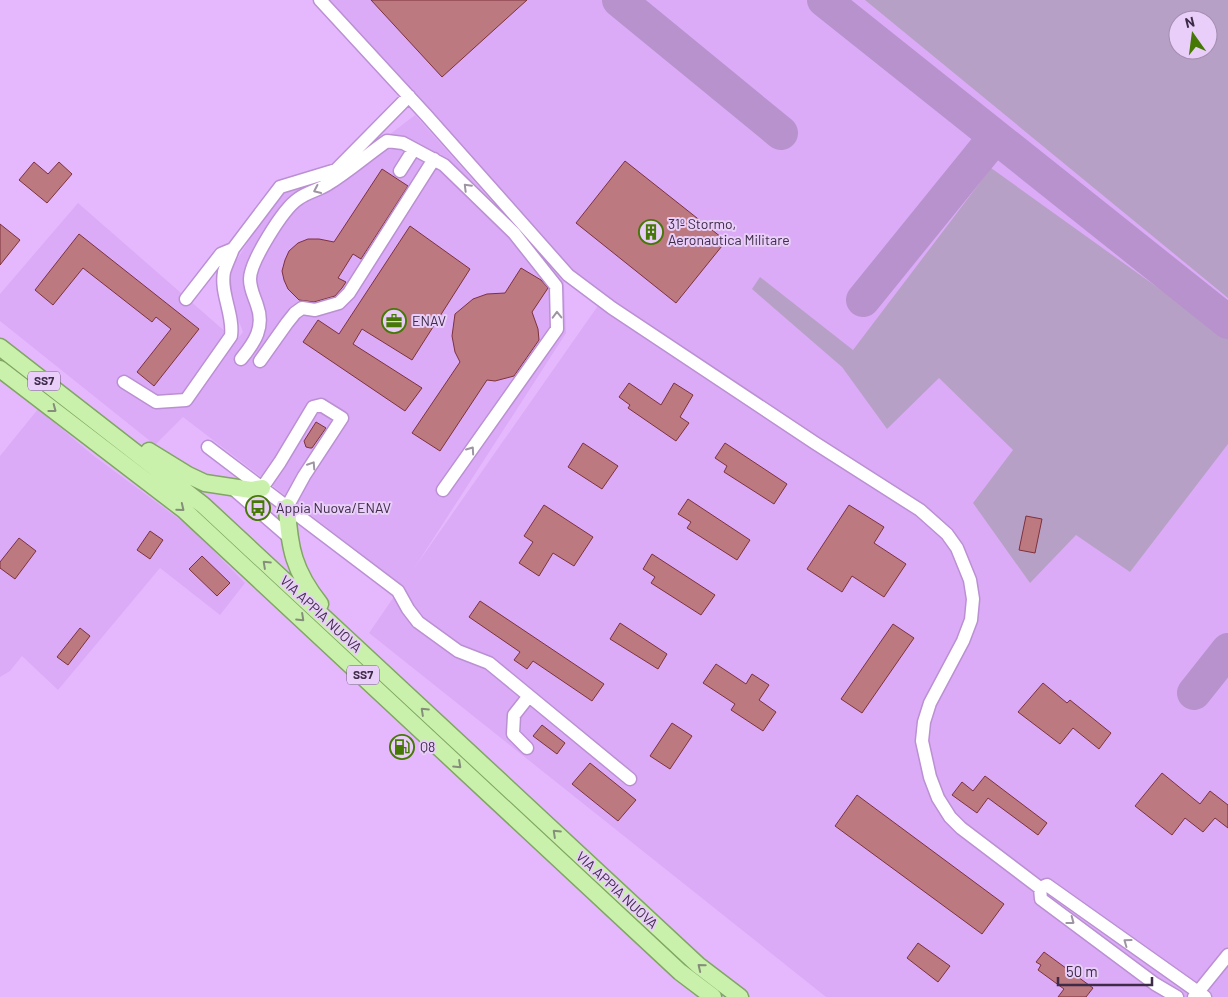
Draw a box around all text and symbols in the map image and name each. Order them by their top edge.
north arrow [1168,10,1218,60]
text: N [1183,13,1196,31]
one-way arrow [313,183,322,194]
one-way arrow [464,184,473,193]
place label: 31º Stormo, Aeronautica Militare [668,215,790,248]
building icon: 31º Stormo, Aeronautica Militare [638,219,664,245]
office icon: ENAV [381,308,407,334]
one-way arrow [552,311,562,318]
place label: ENAV [412,312,446,329]
road number: SS7 [28,372,60,391]
one-way arrow [47,404,56,412]
one-way arrow [465,447,474,456]
one-way arrow [306,461,315,470]
bus stop icon: Appia Nuova/ENAV [245,495,271,521]
place label: Appia Nuova/ENAV [276,499,391,516]
one-way arrow [176,503,185,512]
one-way arrow [263,561,272,570]
street label: VIA APPIA NUOVA [277,571,366,656]
one-way arrow [296,612,305,621]
road number: SS7 [347,666,379,684]
one-way arrow [421,708,430,717]
fuel station icon: Q8 [389,734,415,760]
place label: Q8 [420,738,435,755]
one-way arrow [453,759,462,768]
one-way arrow [553,830,562,839]
street label: VIA APPIA NUOVA [573,847,662,932]
one-way arrow [1065,915,1075,924]
one-way arrow [1123,939,1133,948]
scale bar [1058,954,1152,986]
text: 50 m [1066,962,1098,980]
one-way arrow [698,965,707,973]

